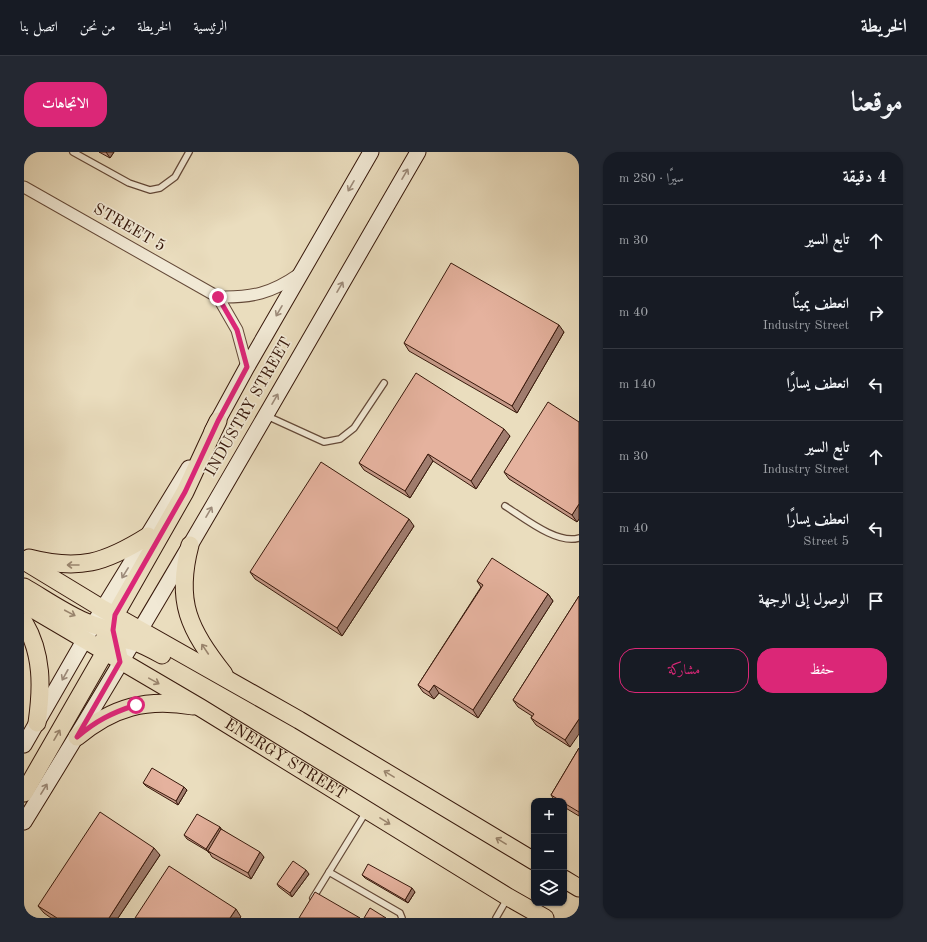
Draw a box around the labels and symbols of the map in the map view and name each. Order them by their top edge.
one-way arrow [402,168,410,180]
one-way arrow [347,180,355,192]
street label: STREET 5 [90,201,168,255]
one-way arrow [336,281,344,293]
route end [209,288,227,306]
one-way arrow [275,305,283,317]
street label: INDUSTRY STREET [203,335,295,479]
one-way arrow [271,393,279,405]
one-way arrow [206,506,214,518]
one-way arrow [67,561,80,569]
one-way arrow [120,567,128,579]
one-way arrow [64,610,76,618]
one-way arrow [201,644,209,655]
one-way arrow [60,669,68,681]
one-way arrow [148,678,160,686]
route start [127,696,145,714]
street label: ENERGY STREET [221,716,349,803]
one-way arrow [54,729,62,741]
one-way arrow [383,769,395,777]
one-way arrow [41,783,49,795]
one-way arrow [379,817,390,825]
one-way arrow [495,836,507,844]

